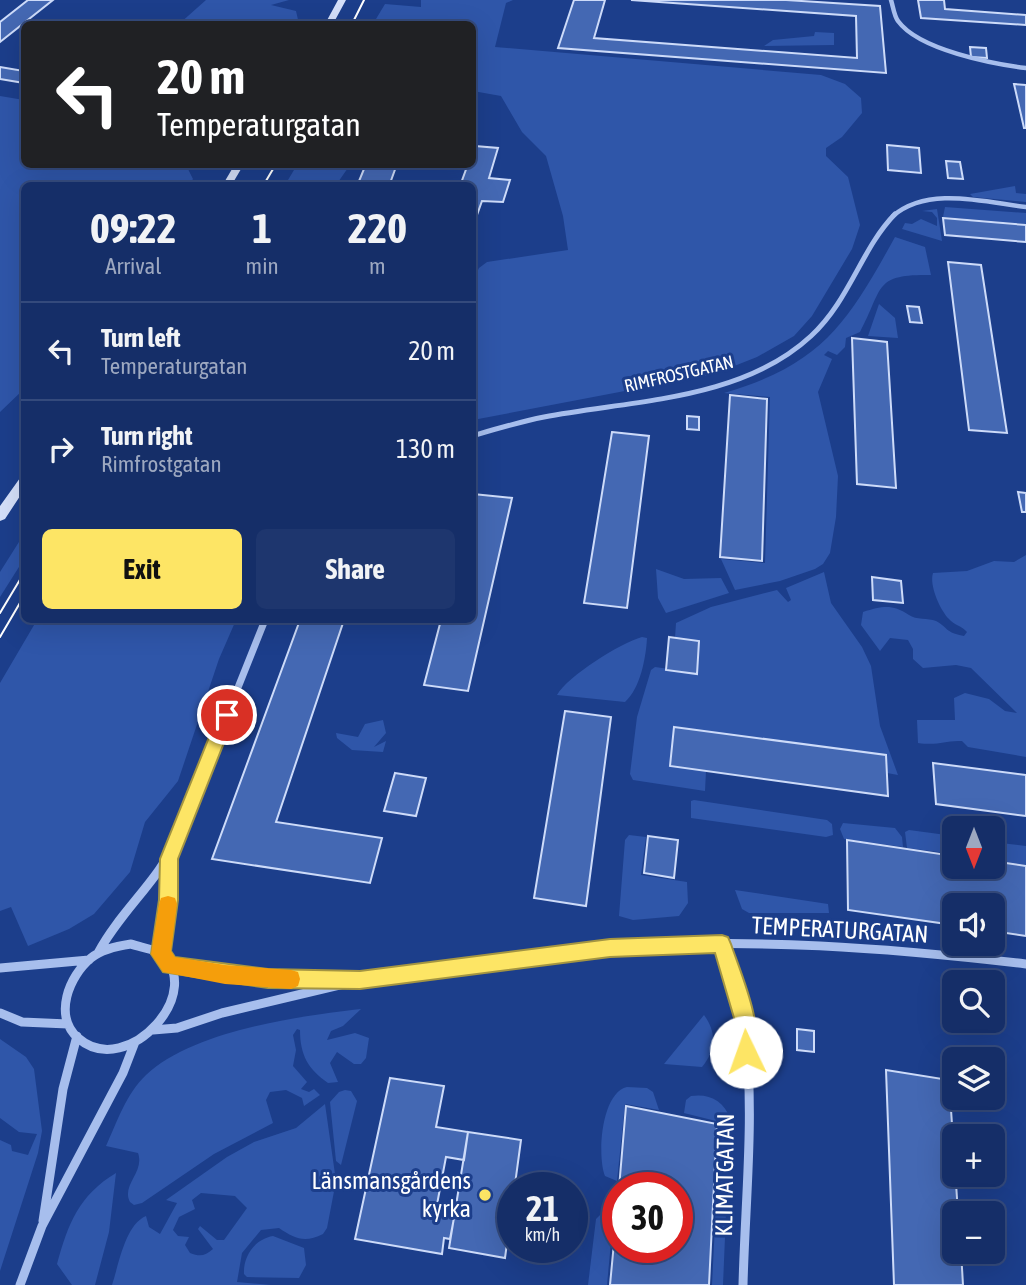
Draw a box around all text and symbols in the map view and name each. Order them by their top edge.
text: 20 m [157,48,245,104]
icon: left [42,49,133,140]
text: Temperaturgatan [157,106,361,143]
text: 09:22 [90,204,177,252]
text: 1 [252,204,272,252]
text: 220 [348,204,407,252]
text: Arrival [105,253,161,279]
text: min [246,253,279,279]
text: m [369,253,386,279]
text: Turn left [101,323,181,353]
icon: left [42,332,80,370]
text: 20 m [408,336,455,366]
street label: RIMFROSTGATAN [622,351,736,396]
text: Temperaturgatan [101,353,248,379]
text: Turn right [101,421,192,451]
icon: right [42,430,80,468]
text: 130 m [396,434,455,464]
text: Rimfrostgatan [101,451,222,477]
button: Exit [42,529,242,609]
button: Share [256,529,455,609]
pin [197,685,257,745]
icon: arrive [208,696,246,734]
north arrow [942,816,1004,878]
map controls [942,816,1005,1264]
button: sound [942,893,1005,956]
street label: TEMPERATURGATAN [751,911,929,948]
button: search [942,970,1005,1033]
position arrow [709,1015,783,1089]
button: layers [942,1047,1005,1110]
street label: KLIMATGATAN [710,1113,739,1237]
button: + [942,1124,1005,1187]
place label: Länsmansgårdens kyrka [311,1167,471,1222]
speed limit sign: 30 [602,1172,693,1263]
marker: Länsmansgårdens kyrka [477,1187,493,1203]
text: 21 [526,1188,559,1228]
button: − [942,1201,1005,1264]
text: km/h [525,1224,560,1245]

